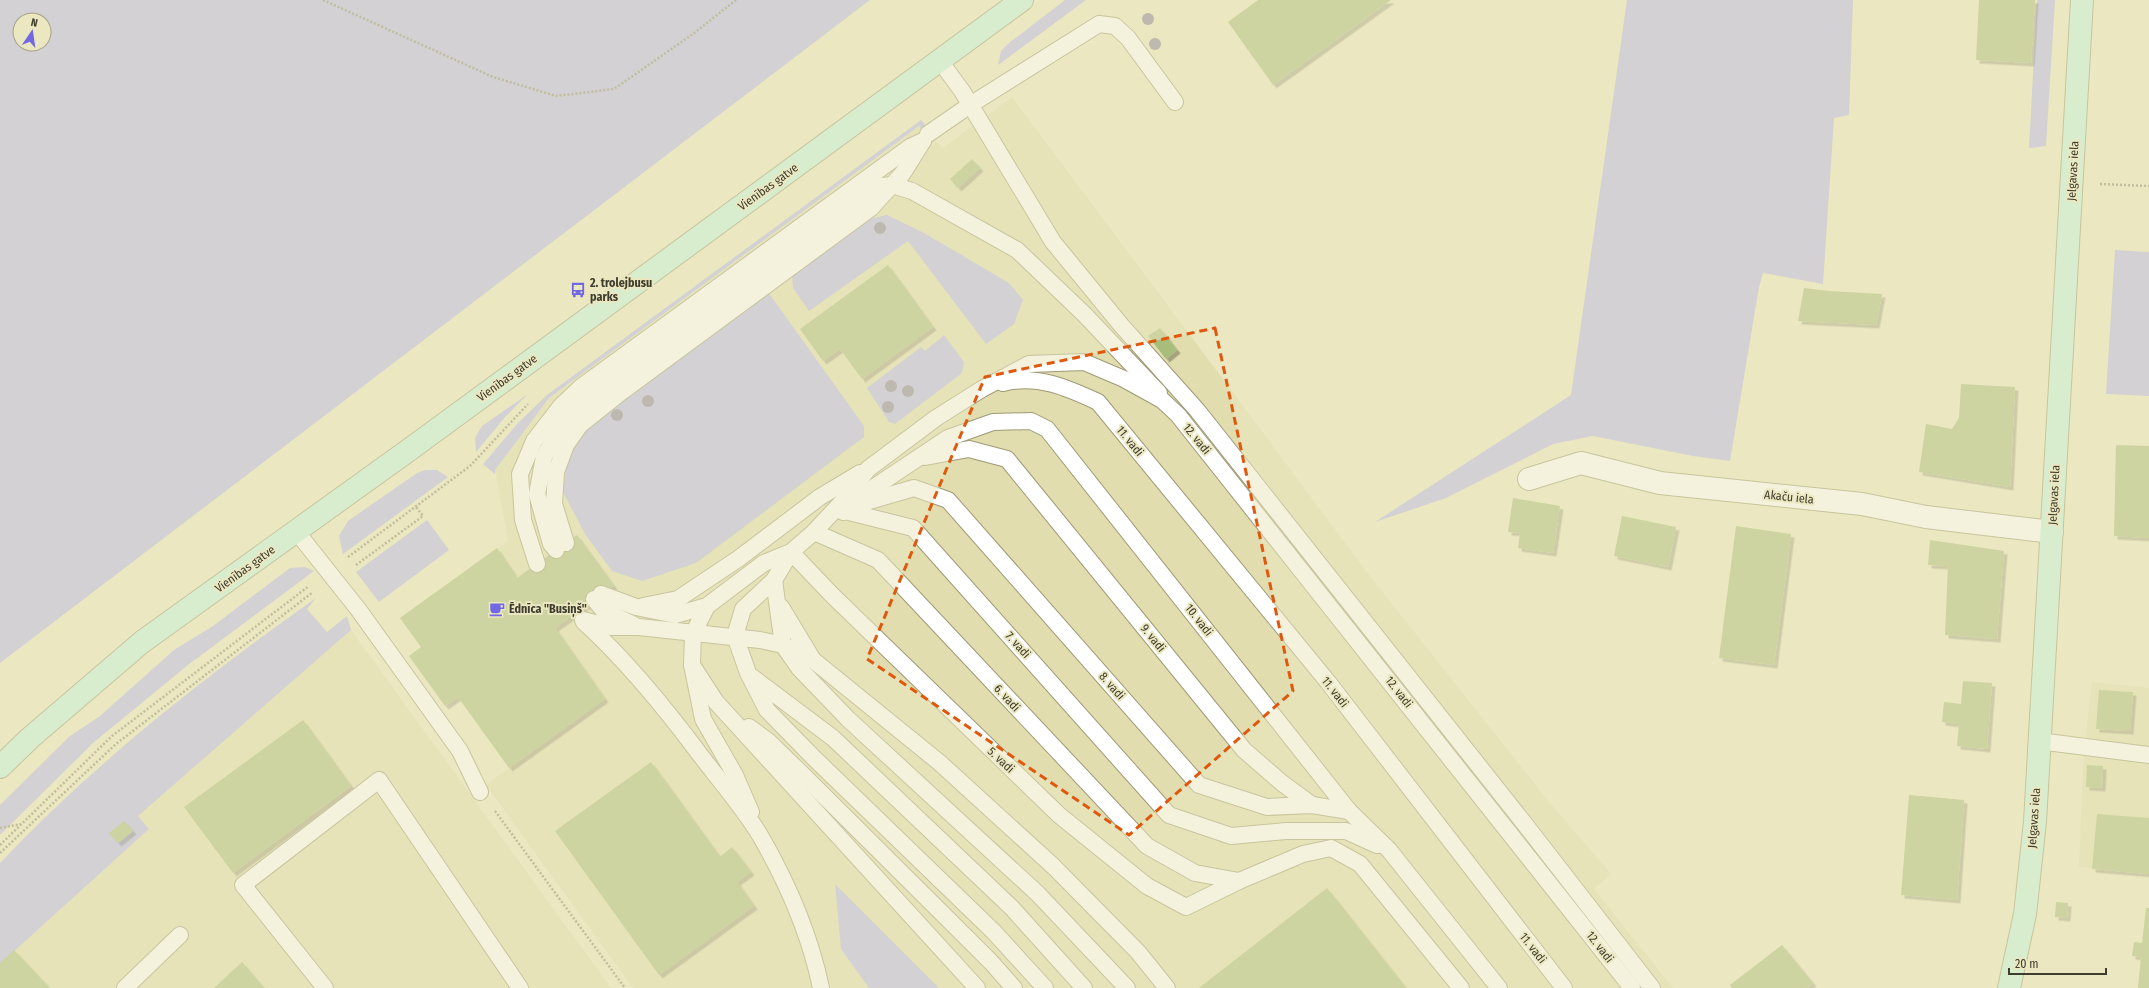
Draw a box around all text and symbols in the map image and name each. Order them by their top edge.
north arrow [12,12,52,52]
text: N [29,16,39,30]
street label: Jelgavas iela [2064,140,2082,201]
street label: Vienības gatve [735,160,801,214]
place label: 2. trolejbusu parks [589,276,652,304]
bus stop icon: 2. trolejbusu parks [569,281,587,299]
street label: Vienības gatve [474,351,540,405]
street label: 12. vadi [1180,421,1214,457]
street label: 11. vadi [1114,423,1146,459]
street label: Jelgavas iela [2045,464,2063,525]
street label: Akaču iela [1764,487,1815,507]
street label: Vienības gatve [212,542,278,596]
cafe icon: Ēdnīca "Busiņš" [488,600,506,618]
place label: Ēdnīca "Busiņš" [509,601,587,618]
street label: 10. vadi [1182,601,1216,639]
street label: 9. vadi [1138,621,1168,655]
street label: 7. vadi [1003,629,1033,661]
street label: 8. vadi [1096,669,1128,703]
street label: 11. vadi [1319,674,1351,710]
street label: 12. vadi [1382,674,1416,710]
street label: 6. vadi [991,682,1023,714]
street label: 5. vadi [985,744,1017,776]
street label: Jelgavas iela [2025,787,2043,849]
street label: 12. vadi [1583,929,1617,965]
street label: 11. vadi [1517,930,1549,966]
scale bar [2009,950,2106,976]
text: 20 m [2015,957,2039,971]

